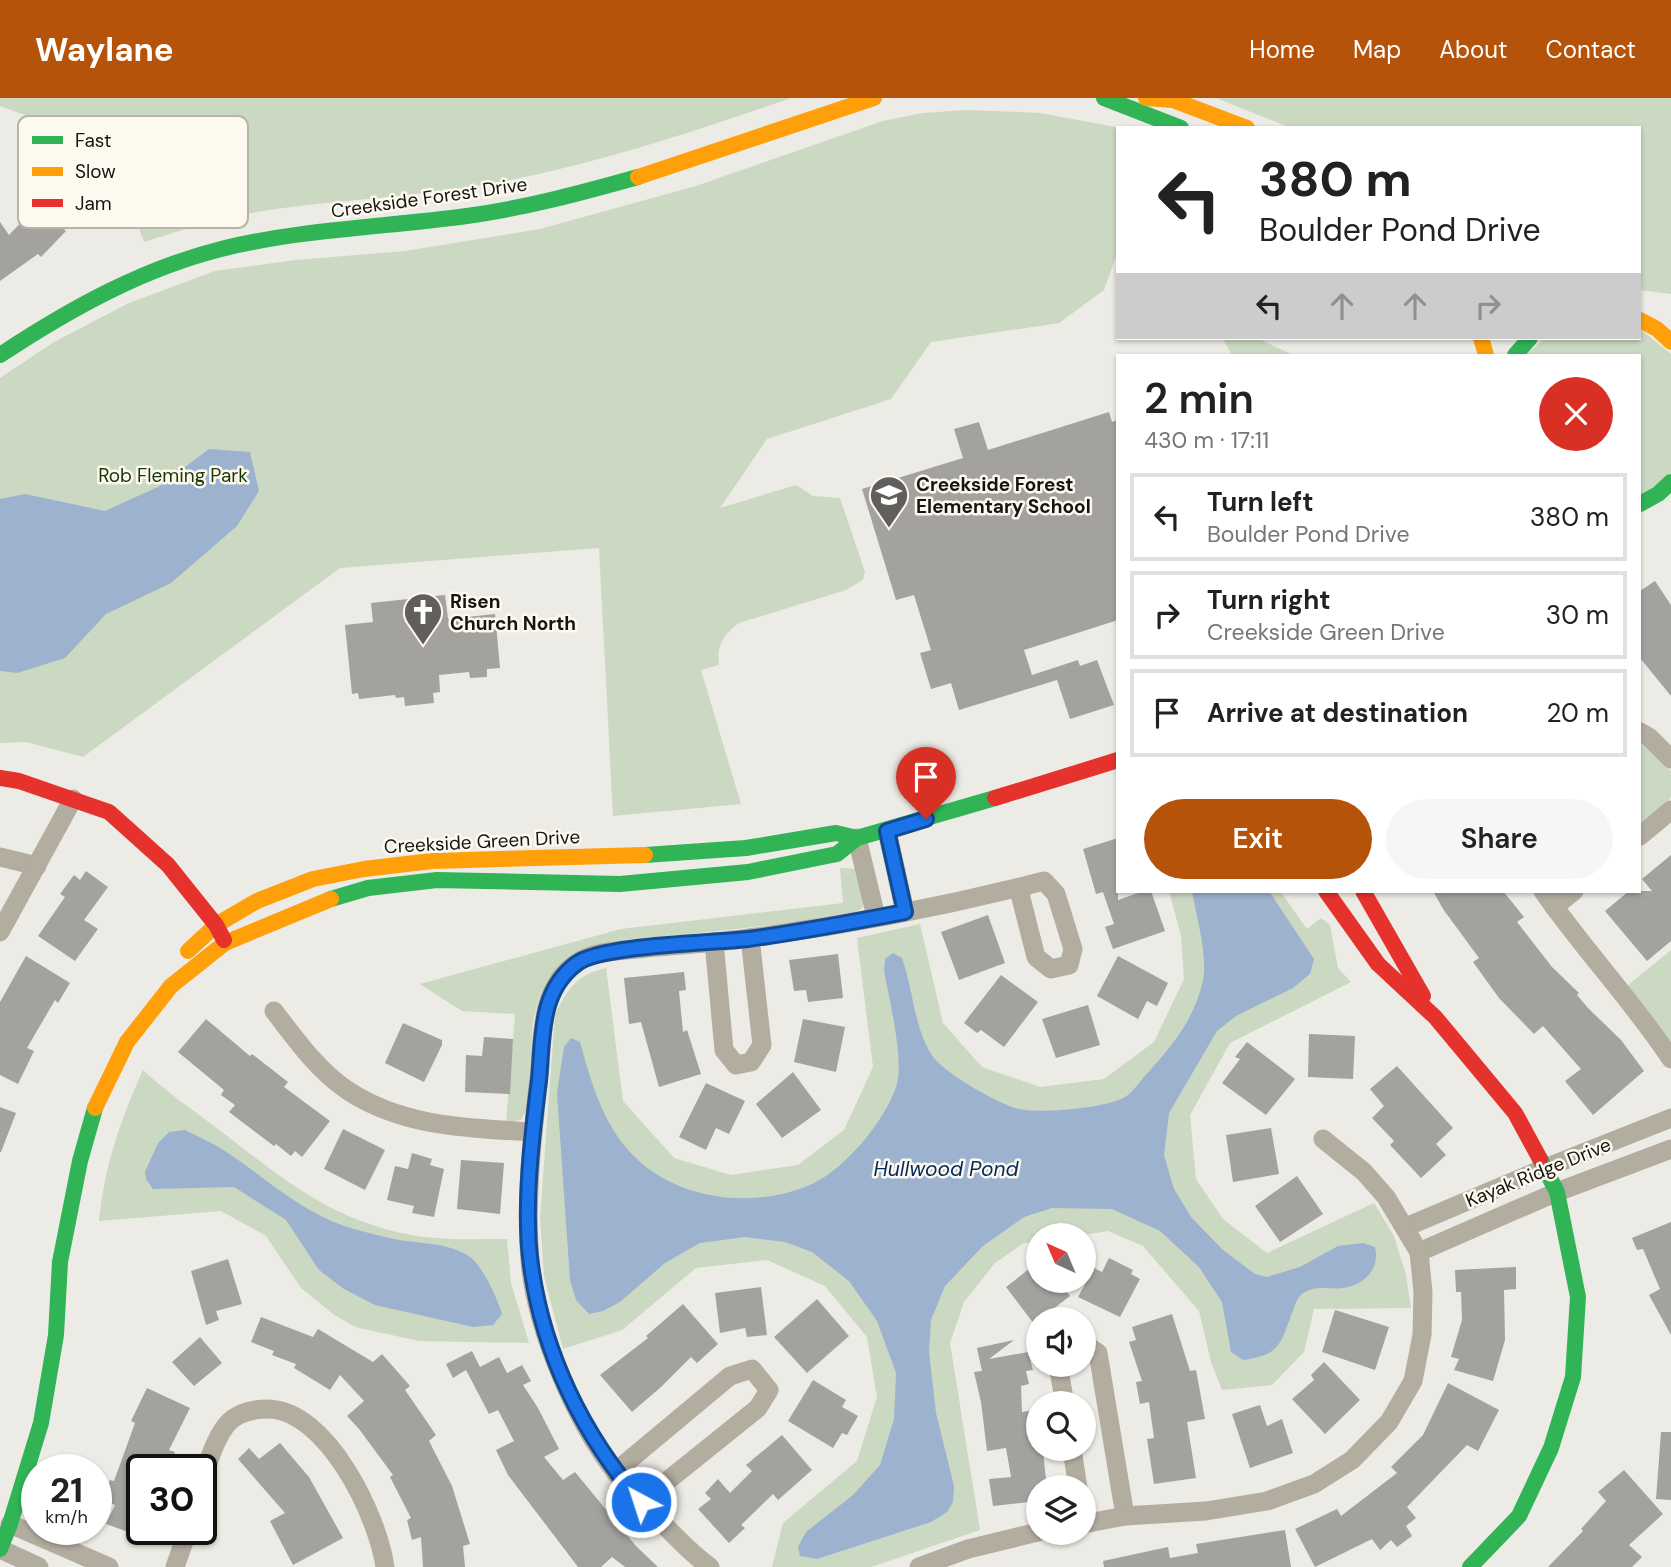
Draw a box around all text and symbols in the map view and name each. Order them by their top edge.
text: Waylane [35,28,174,71]
text: Home [1249,34,1315,65]
text: Map [1353,34,1401,65]
text: About [1439,34,1508,65]
text: Contact [1546,34,1636,65]
legend [18,116,248,228]
text: Fast [75,128,111,153]
text: 380 m [1259,147,1412,211]
icon: left [1144,154,1235,245]
text: Slow [75,159,116,184]
street label: Creekside Forest Drive [329,171,529,224]
text: Jam [75,191,112,216]
text: Boulder Pond Drive [1259,209,1541,251]
icon: left [1250,287,1288,325]
icon: ahead [1323,287,1361,325]
icon: ahead [1396,287,1434,325]
icon: right [1469,287,1507,325]
text: 2 min [1144,371,1254,426]
button: close [1539,377,1613,451]
text: 430 m · 17:11 [1144,425,1269,455]
park label: Rob Fleming Park [98,463,248,488]
place label: Creekside Forest Elementary School [916,472,1091,519]
school or university icon: Creekside Forest Elementary School [868,474,910,529]
text: Turn left [1207,485,1314,519]
icon: left [1148,498,1186,536]
text: 380 m [1530,500,1609,534]
text: Boulder Pond Drive [1207,519,1409,549]
text: Turn right [1207,583,1331,617]
place label: Risen Church North [450,589,576,636]
church icon: Risen Church North [402,591,444,646]
icon: right [1148,596,1186,634]
text: 30 m [1546,598,1609,632]
text: Creekside Green Drive [1207,617,1445,647]
icon: arrive [1148,694,1186,732]
text: Arrive at destination [1207,696,1468,730]
text: 20 m [1546,696,1609,730]
pin [896,747,956,819]
icon: arrive [907,758,945,796]
button: Exit [1144,799,1372,879]
button: Share [1386,799,1613,879]
street label: Creekside Green Drive [383,824,581,859]
street label: Kayak Ridge Drive [1462,1132,1614,1213]
water label: Hullwood Pond [873,1155,1019,1183]
north arrow [1026,1223,1096,1293]
map controls [1026,1223,1096,1545]
button: sound [1026,1307,1096,1377]
button: search [1026,1391,1096,1461]
speed limit sign: 30 [126,1454,217,1545]
position arrow [604,1465,678,1539]
text: 21 [50,1467,83,1513]
button: layers [1026,1475,1096,1545]
text: km/h [45,1505,88,1529]

